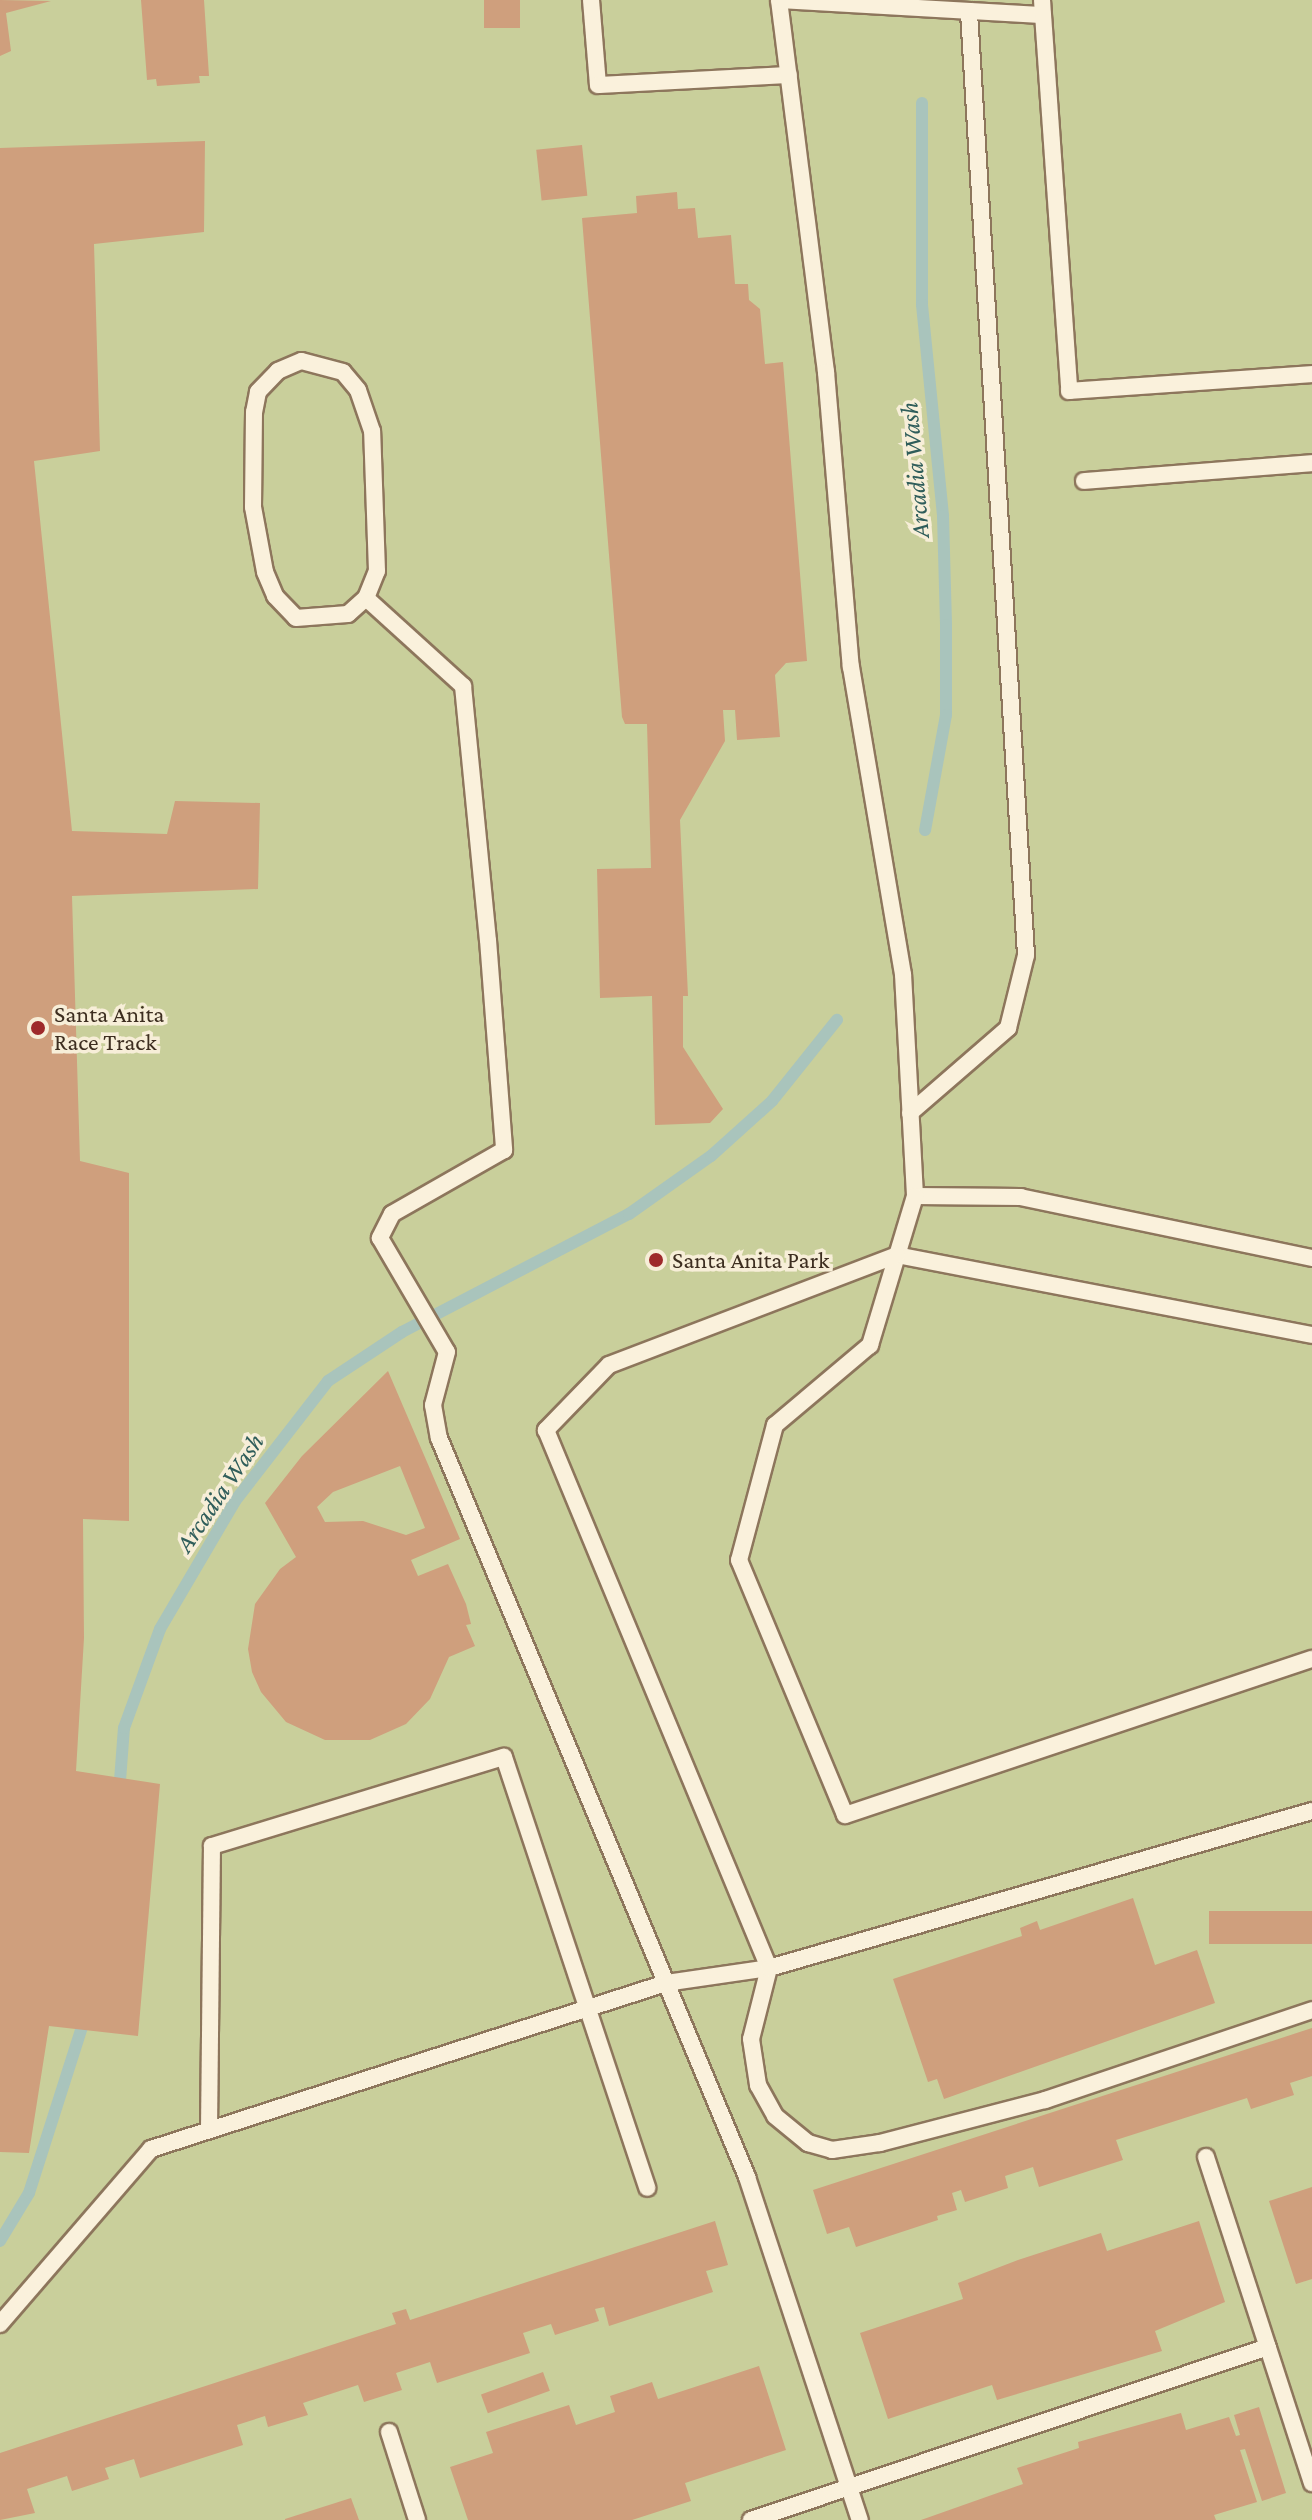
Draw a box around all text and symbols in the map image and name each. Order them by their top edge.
water label: Arcadia Wash [894,401,936,539]
place label: Santa Anita Race Track [54,1000,164,1056]
marker: Santa Anita Race Track [29,1019,47,1037]
place label: Santa Anita Park [672,1246,830,1274]
marker: Santa Anita Park [647,1251,665,1269]
water label: Arcadia Wash [169,1428,271,1558]

